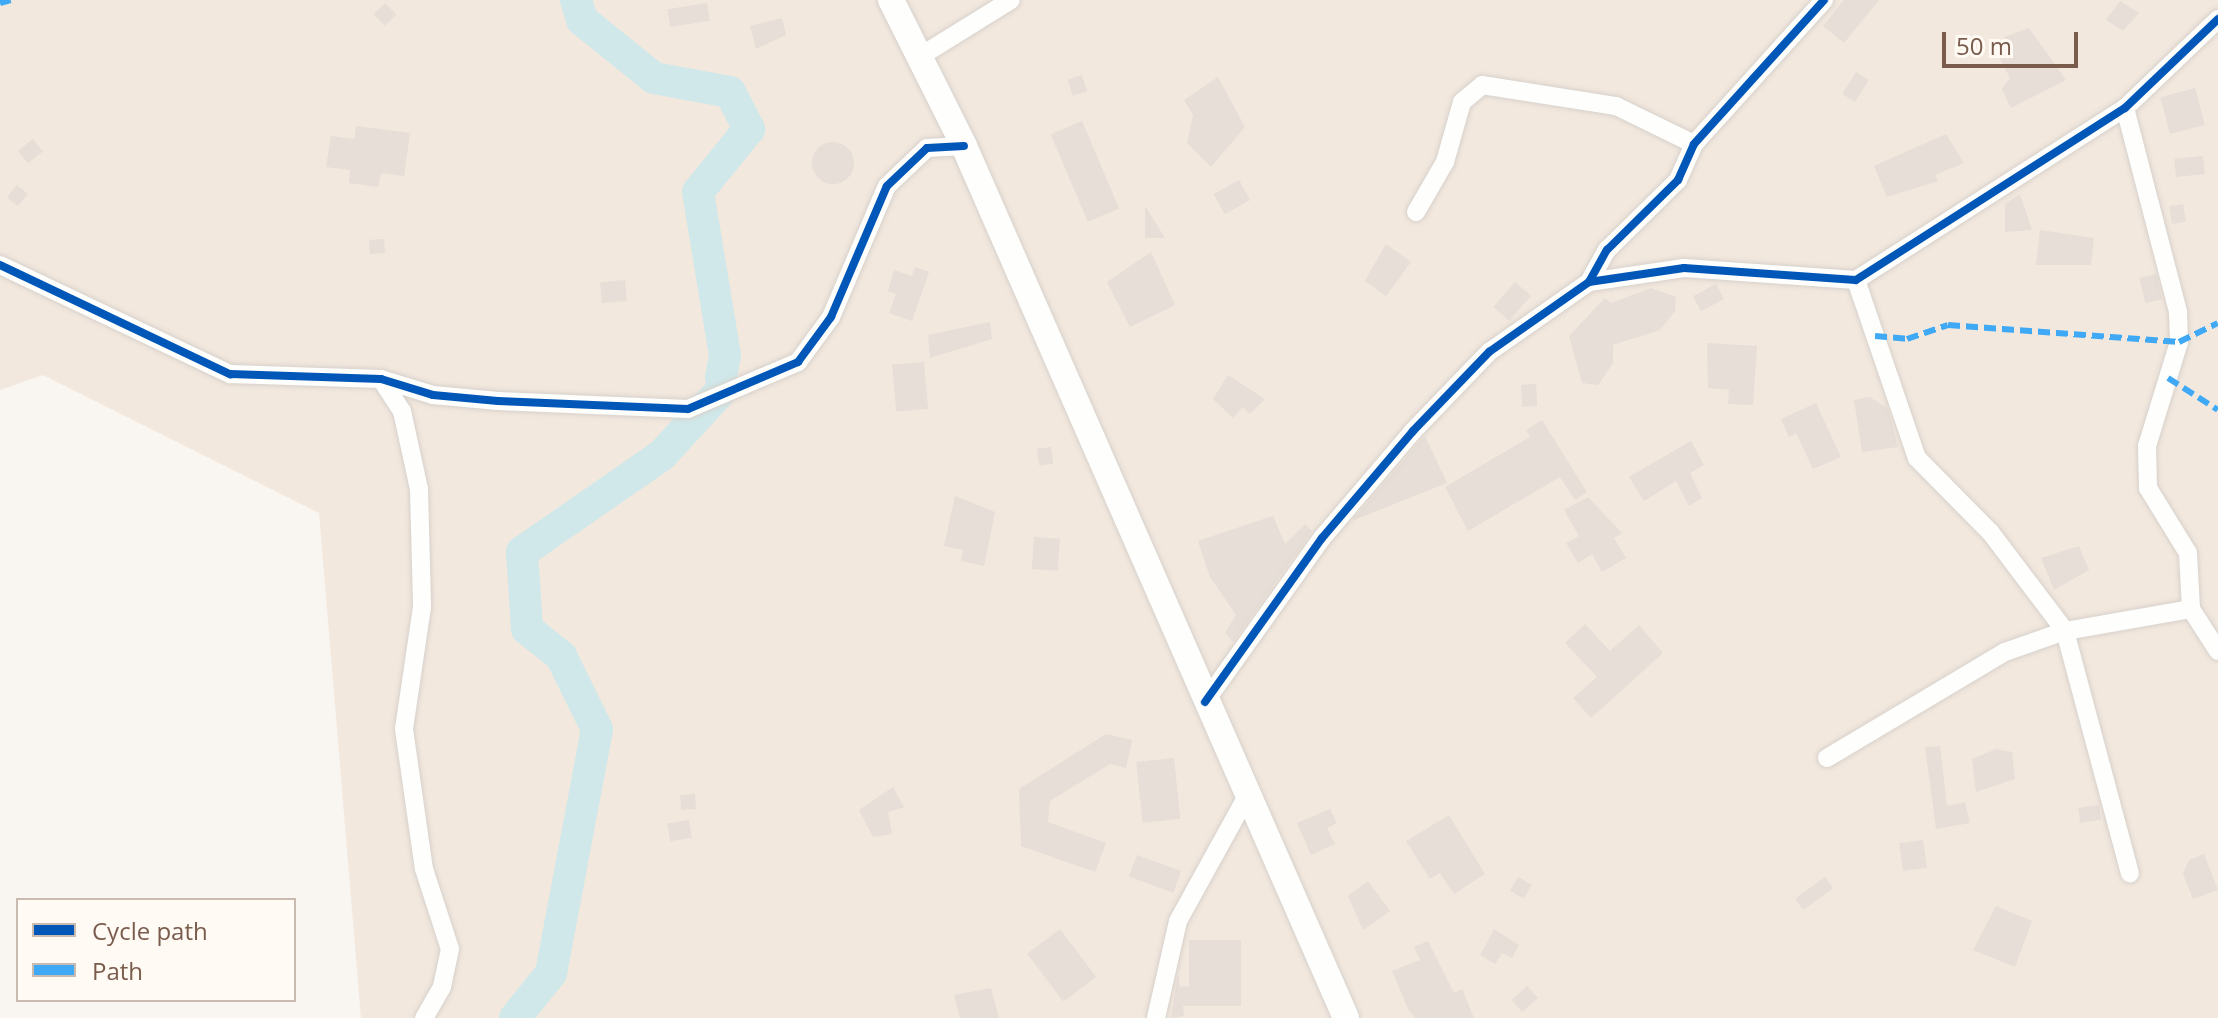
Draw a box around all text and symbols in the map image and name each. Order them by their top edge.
scale bar [1946,16,2082,66]
text: 50 m [1956,29,2012,62]
legend [16,898,296,1002]
text: Cycle path [92,914,208,947]
text: Path [92,954,143,987]

